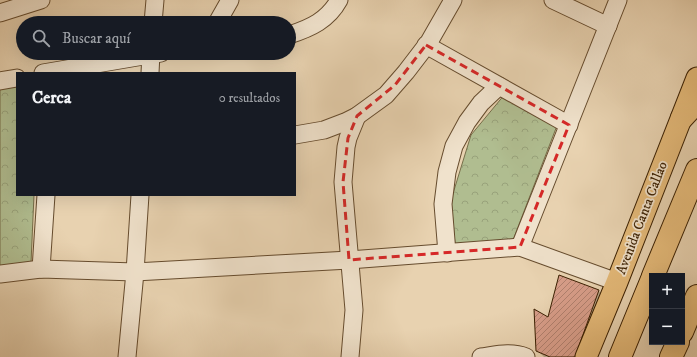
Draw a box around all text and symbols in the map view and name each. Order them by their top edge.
search box [16,16,296,60]
icon: search [30,27,52,49]
text: Buscar aquí [62,29,130,48]
text: Cerca [32,87,71,109]
text: 0 resultados [219,90,280,106]
street label: Avenida Canta Callao [612,159,672,277]
map controls [649,273,685,345]
button: + [649,273,685,309]
button: − [649,309,685,345]

